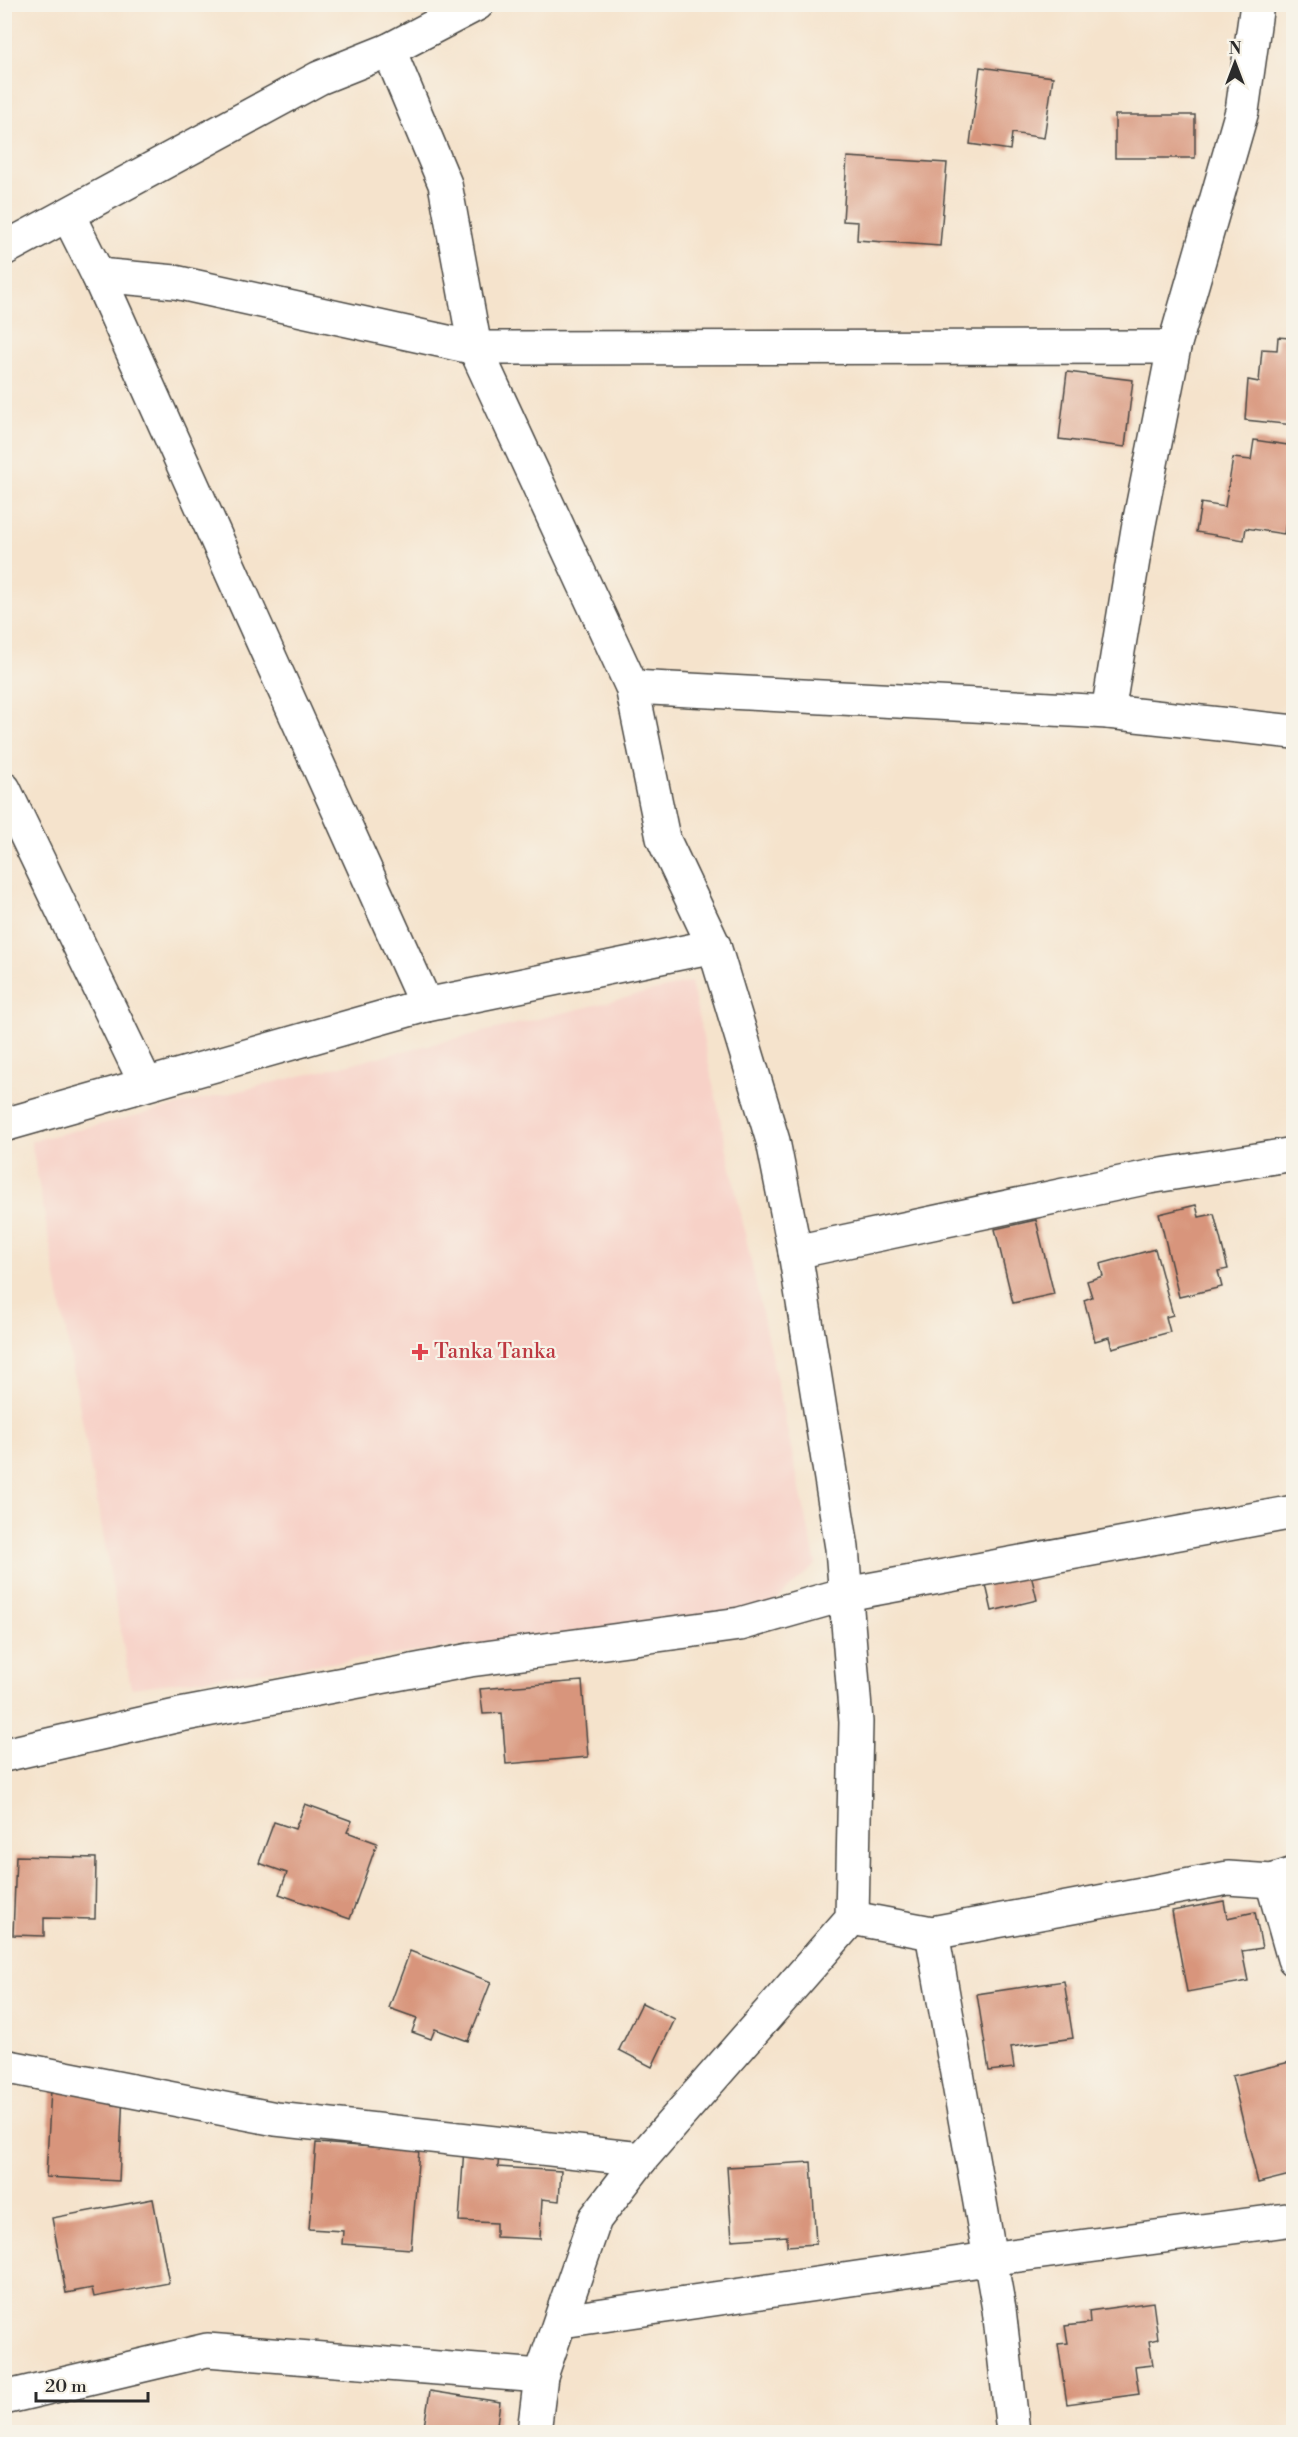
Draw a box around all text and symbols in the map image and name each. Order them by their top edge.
north arrow [1205,33,1265,93]
text: N [1229,39,1242,59]
place label: Tanka Tanka [434,1339,557,1365]
marker: Tanka Tanka [411,1343,429,1361]
scale bar [36,2365,148,2403]
text: 20 m [45,2375,87,2398]

